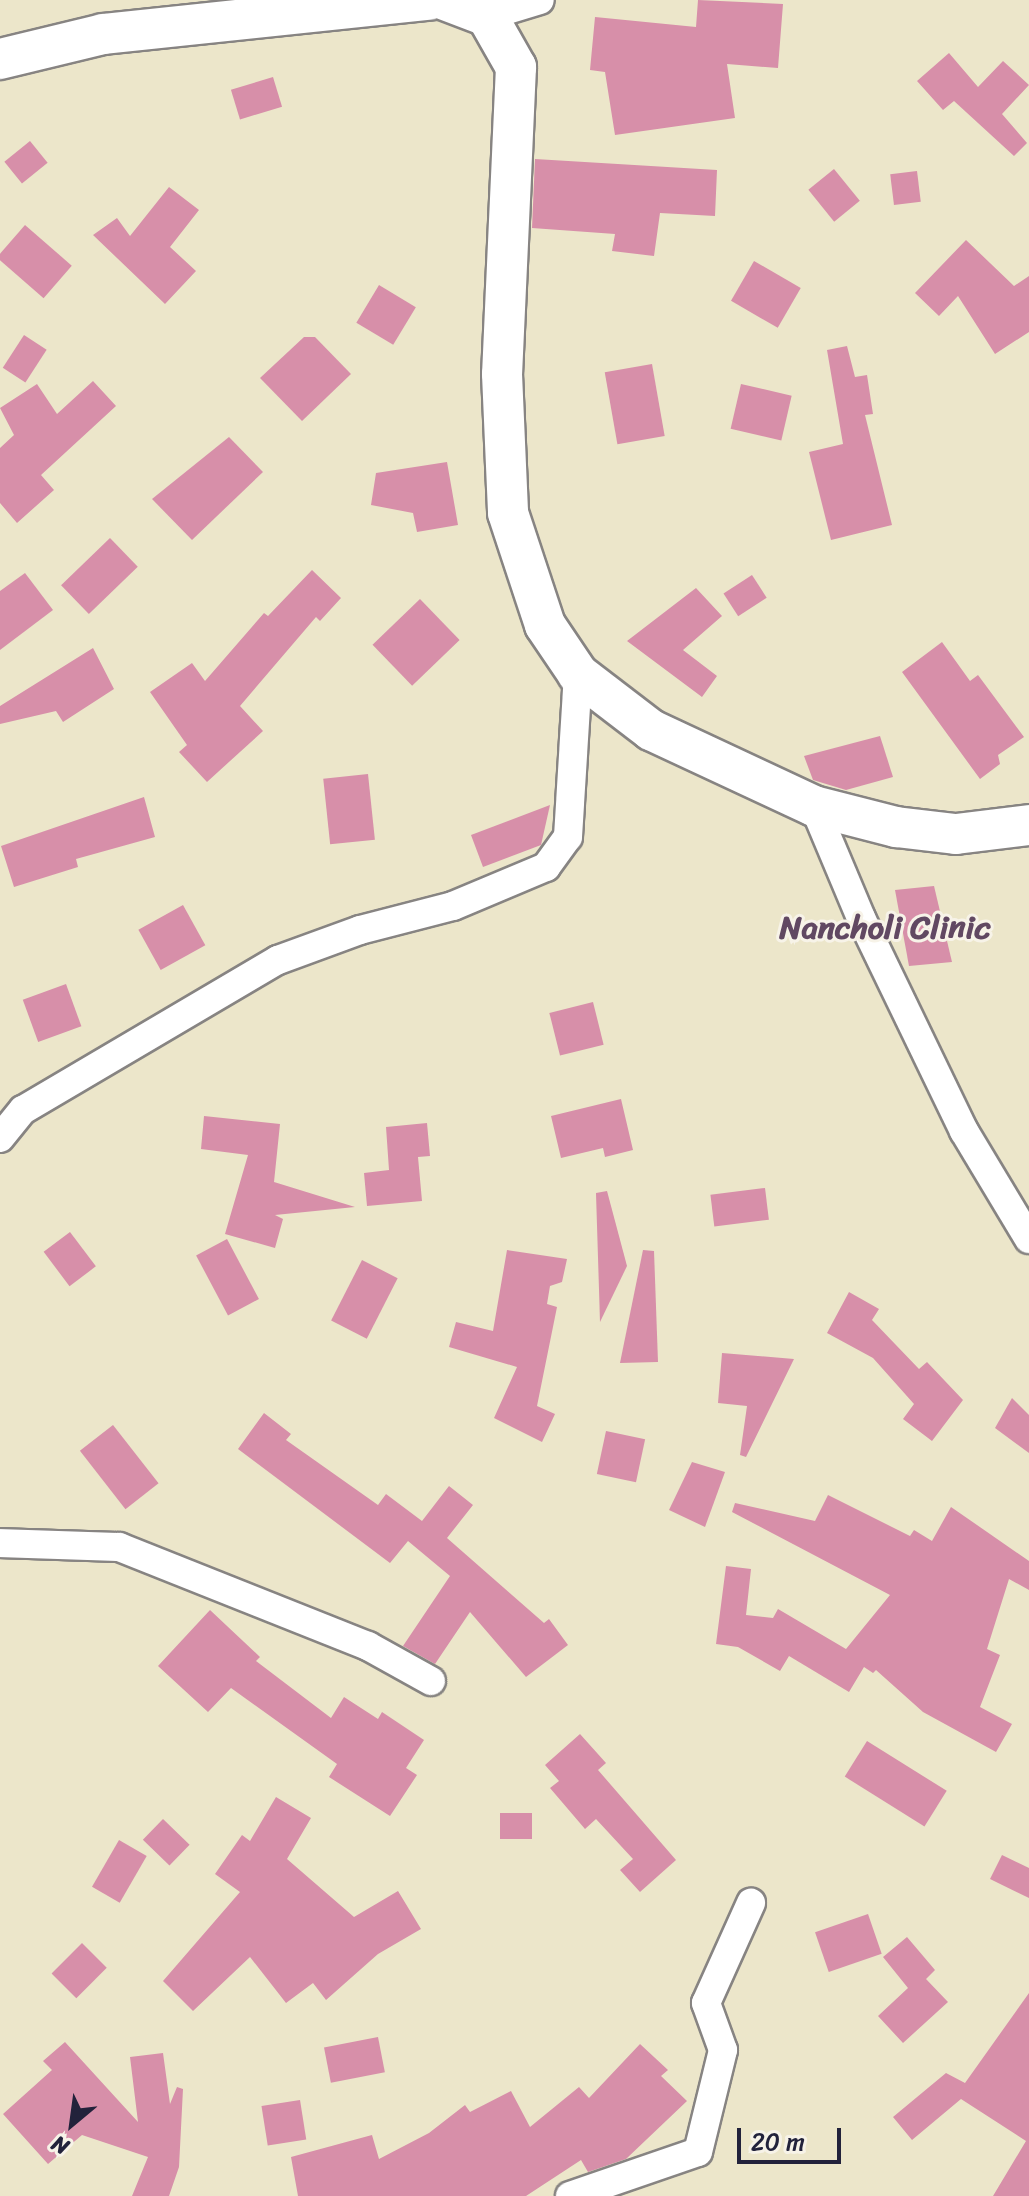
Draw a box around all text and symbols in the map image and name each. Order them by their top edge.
district label: Nancholi Clinic [780,909,990,947]
north arrow [32,2084,112,2164]
scale bar [741,2112,845,2162]
text: 20 m [751,2121,805,2163]
text: N [44,2125,76,2166]

